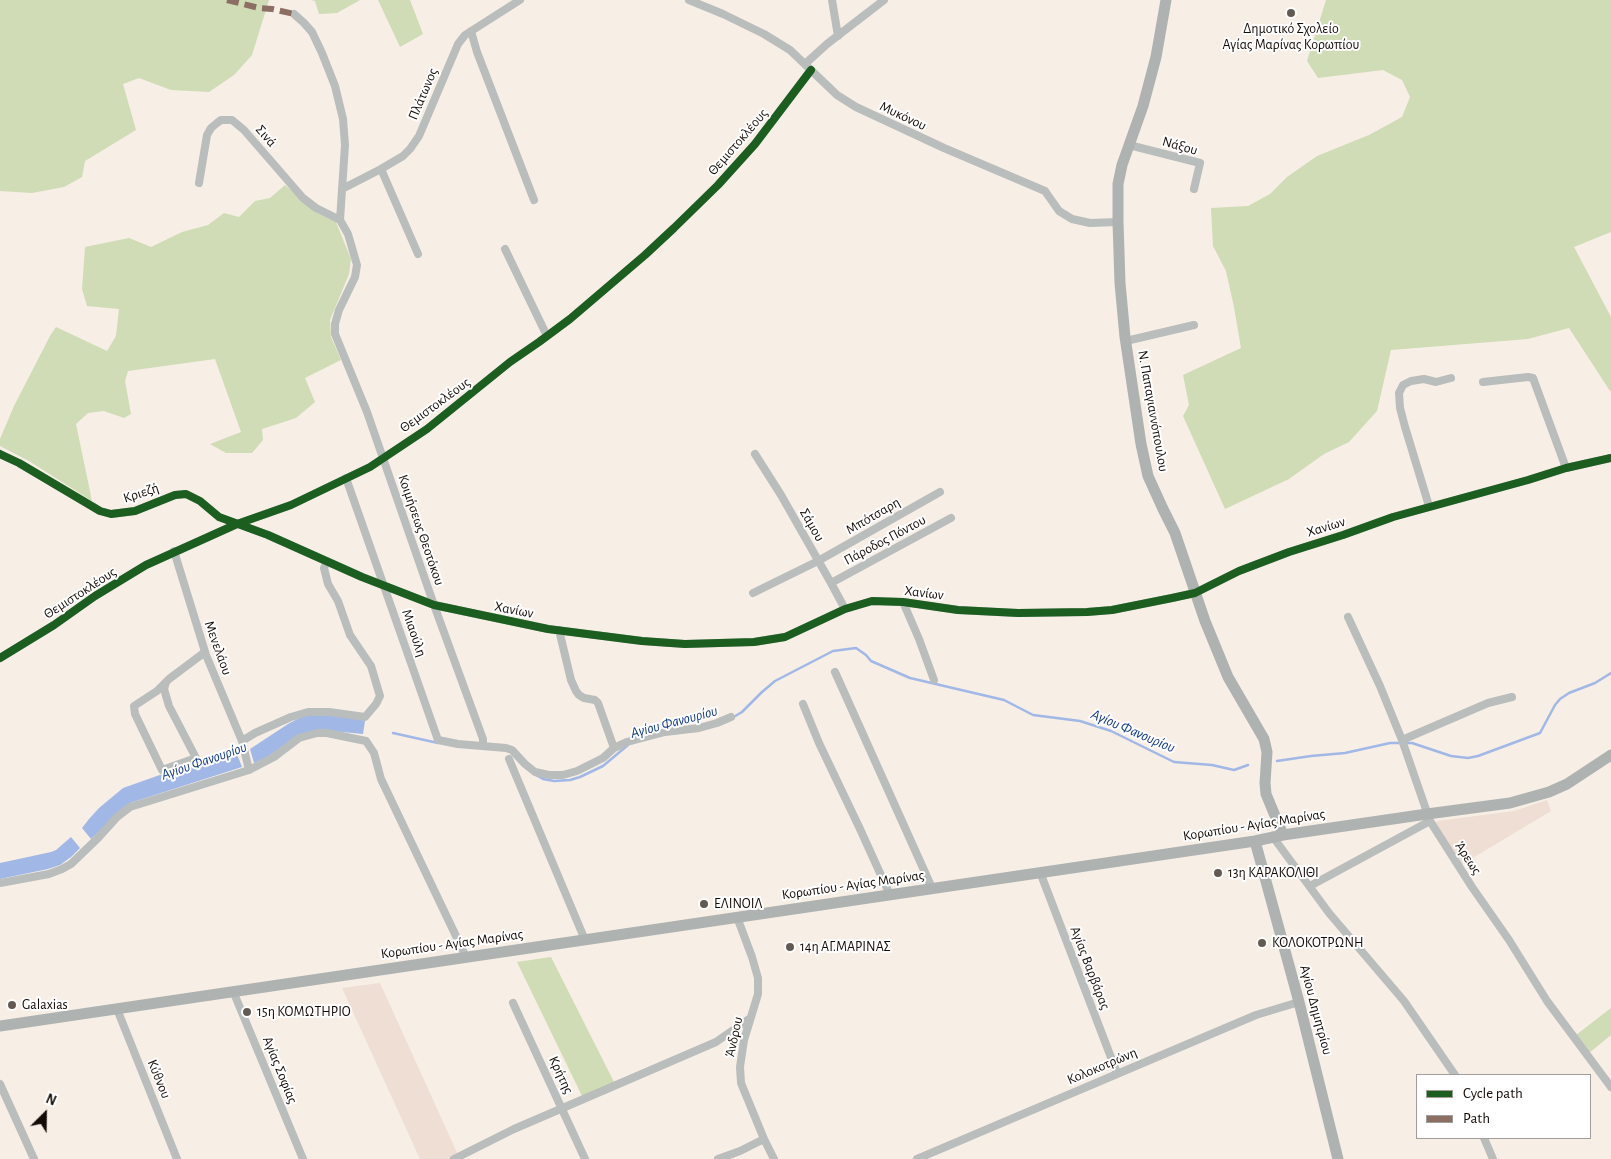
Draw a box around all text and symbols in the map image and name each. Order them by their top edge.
marker: Δημοτικό Σχολείο Αγίας Μαρίνας Κορωπίου [1285,7,1297,19]
place label: Δημοτικό Σχολείο Αγίας Μαρίνας Κορωπίου [1222,21,1360,54]
street label: Πλάτωνος [405,66,441,122]
street label: Μυκόνου [877,98,929,134]
street label: Θεμιστοκλέους [704,105,772,179]
street label: Σινά [252,122,280,150]
street label: Νάξου [1160,133,1200,159]
street label: Ν. Παπαγιαννόπουλου [1134,349,1172,473]
street label: Θεμιστοκλέους [396,374,474,436]
street label: Κοιμήσεως Θεοτόκου [394,472,448,588]
street label: Κριεζή [121,479,161,507]
street label: Μπότσαρη [843,494,903,538]
street label: Σάμου [796,506,828,544]
street label: Πάροδος Πόντου [841,511,929,569]
street label: Χανίων [1305,513,1347,541]
street label: Θεμιστοκλέους [41,563,119,623]
street label: Χανίων [903,582,945,604]
street label: Χανίων [493,598,535,622]
street label: Μιαούλη [398,607,430,659]
street label: Μενελάου [200,619,236,677]
water label: Αγίου Φανουρίου [629,702,719,742]
water label: Αγίου Φανουρίου [1088,705,1178,757]
water label: Αγίου Φανουρίου [159,738,249,784]
street label: Κορωπίου - Αγίας Μαρίνας [1182,805,1326,845]
street label: Άρεως [1451,838,1485,878]
place label: 13η ΚΑΡΑΚΟΛΙΘΙ [1228,865,1319,881]
street label: Κορωπίου - Αγίας Μαρίνας [781,867,925,903]
marker: 13η ΚΑΡΑΚΟΛΙΘΙ [1212,867,1224,879]
place label: ΕΛΙΝΟΙΛ [714,896,762,912]
marker: ΕΛΙΝΟΙΛ [698,898,710,910]
street label: Αγίας Βαρβάρας [1066,924,1114,1012]
street label: Κορωπίου - Αγίας Μαρίνας [380,926,524,962]
place label: ΚΟΛΟΚΟΤΡΩΝΗ [1272,935,1364,951]
marker: ΚΟΛΟΚΟΤΡΩΝΗ [1256,937,1268,949]
place label: 14η ΑΓ.ΜΑΡΙΝΑΣ [800,939,891,955]
marker: 14η ΑΓ.ΜΑΡΙΝΑΣ [784,941,796,953]
street label: Αγίου Δημητρίου [1296,963,1336,1057]
place label: Galaxias [22,997,68,1013]
marker: Galaxias [6,999,18,1011]
place label: 15η ΚΟΜΩΤΗΡΙΟ [257,1004,351,1020]
marker: 15η ΚΟΜΩΤΗΡΙΟ [241,1006,253,1018]
street label: Άνδρου [721,1015,747,1059]
street label: Αγίας Σοφίας [259,1034,301,1106]
street label: Κολοκοτρώνη [1065,1044,1139,1088]
street label: Κρήτης [545,1053,577,1097]
street label: Κύθνου [144,1057,174,1101]
legend [1416,1074,1591,1139]
text: Cycle path [1463,1086,1523,1101]
north arrow [20,1089,70,1139]
text: N [44,1092,58,1109]
text: Path [1463,1111,1490,1126]

